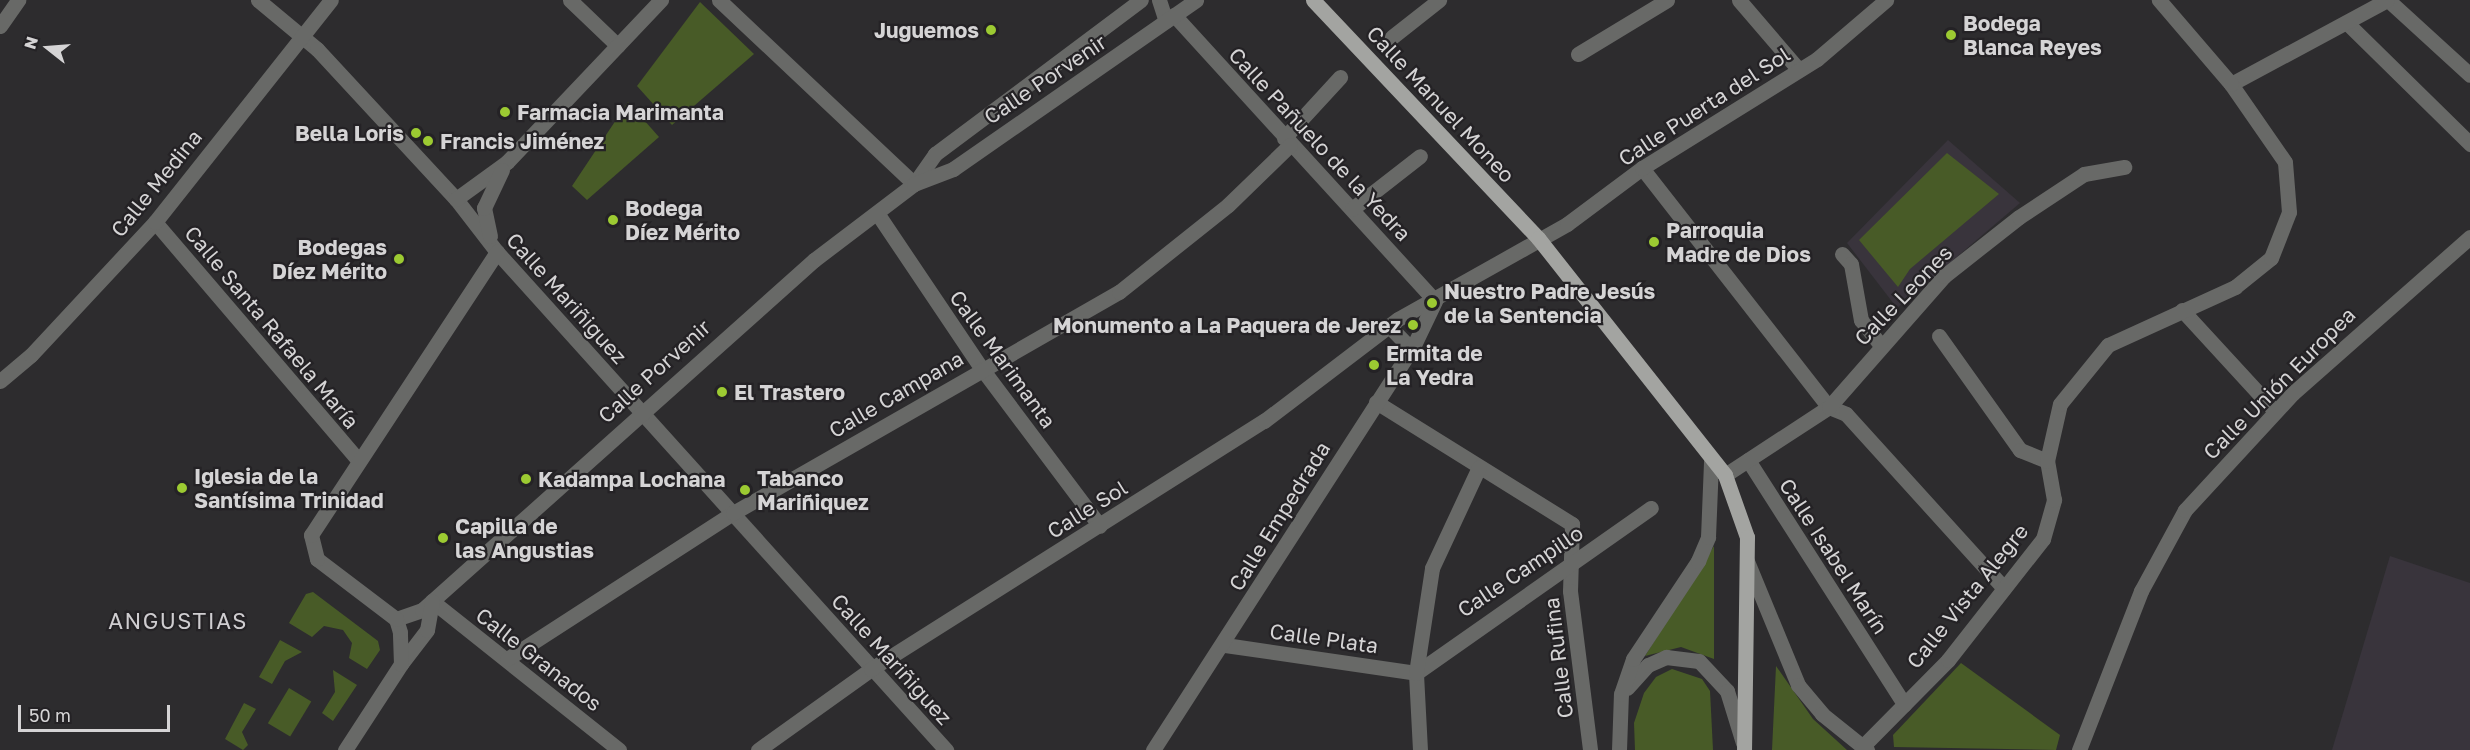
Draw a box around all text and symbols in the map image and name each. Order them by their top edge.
place label: Bodega Blanca Reyes [1963,10,2102,60]
place label: Juguemos [874,17,979,43]
north arrow [18,18,78,78]
street label: Calle Manuel Moneo [1362,20,1520,188]
marker: Juguemos [984,23,998,37]
marker: Bodega Blanca Reyes [1944,28,1958,42]
street label: Calle Porvenir [979,29,1111,129]
text: N [19,34,42,51]
street label: Calle Puerta del Sol [1614,41,1794,171]
street label: Calle Pañuelo de la Yedra [1224,42,1416,246]
place label: Farmacia Marimanta [517,99,724,125]
marker: Farmacia Marimanta [498,105,512,119]
place label: Bella Loris [295,120,404,146]
street label: Calle Medina [105,124,207,242]
marker: Bella Loris [409,126,423,140]
place label: Francis Jiménez [440,128,604,154]
marker: Francis Jiménez [421,134,435,148]
place label: Bodega Díez Mérito [625,195,740,245]
marker: Bodega Díez Mérito [606,213,620,227]
place label: Parroquia Madre de Dios [1666,217,1811,267]
street label: Calle Santa Rafaela María [180,220,364,434]
street label: Calle Mariñiguez [502,227,632,369]
place label: Bodegas Díez Mérito [272,234,387,284]
marker: Parroquia Madre de Dios [1647,235,1661,249]
street label: Calle Leones [1849,240,1957,350]
marker: Bodegas Díez Mérito [392,252,406,266]
place label: Nuestro Padre Jesús de la Sentencia [1444,278,1655,328]
street label: Calle Marimanta [945,285,1061,433]
marker: Nuestro Padre Jesús de la Sentencia [1425,296,1439,310]
street label: Calle Unión Europea [2198,302,2360,464]
place label: Monumento a La Paquera de Jerez [1053,312,1401,338]
street label: Calle Porvenir [593,314,715,428]
marker: Monumento a La Paquera de Jerez [1406,318,1420,332]
place label: Ermita de La Yedra [1386,340,1483,390]
street label: Calle Campana [824,345,968,443]
marker: Ermita de La Yedra [1367,358,1381,372]
place label: El Trastero [734,379,845,405]
marker: El Trastero [715,385,729,399]
street label: Calle Empedrada [1223,437,1335,595]
place label: Iglesia de la Santísima Trinidad [194,463,384,513]
place label: Tabanco Mariñiquez [757,465,869,515]
place label: Kadampa Lochana [538,466,725,492]
marker: Kadampa Lochana [519,472,533,486]
street label: Calle Isabel Marín [1774,474,1894,638]
street label: Calle Sol [1042,475,1132,543]
marker: Iglesia de la Santísima Trinidad [175,481,189,495]
marker: Tabanco Mariñiquez [738,483,752,497]
place label: Capilla de las Angustias [455,513,594,563]
street label: Calle Vista Alegre [1901,519,2033,673]
street label: Calle Campillo [1452,520,1588,622]
marker: Capilla de las Angustias [436,531,450,545]
street label: Calle Mariñiguez [827,588,957,730]
street label: Calle Rufina [1538,596,1578,720]
street label: Calle Granados [471,602,607,716]
district label: ANGUSTIAS [108,608,248,634]
street label: Calle Plata [1268,618,1380,658]
scale bar [21,693,172,731]
text: 50 m [29,704,71,726]

